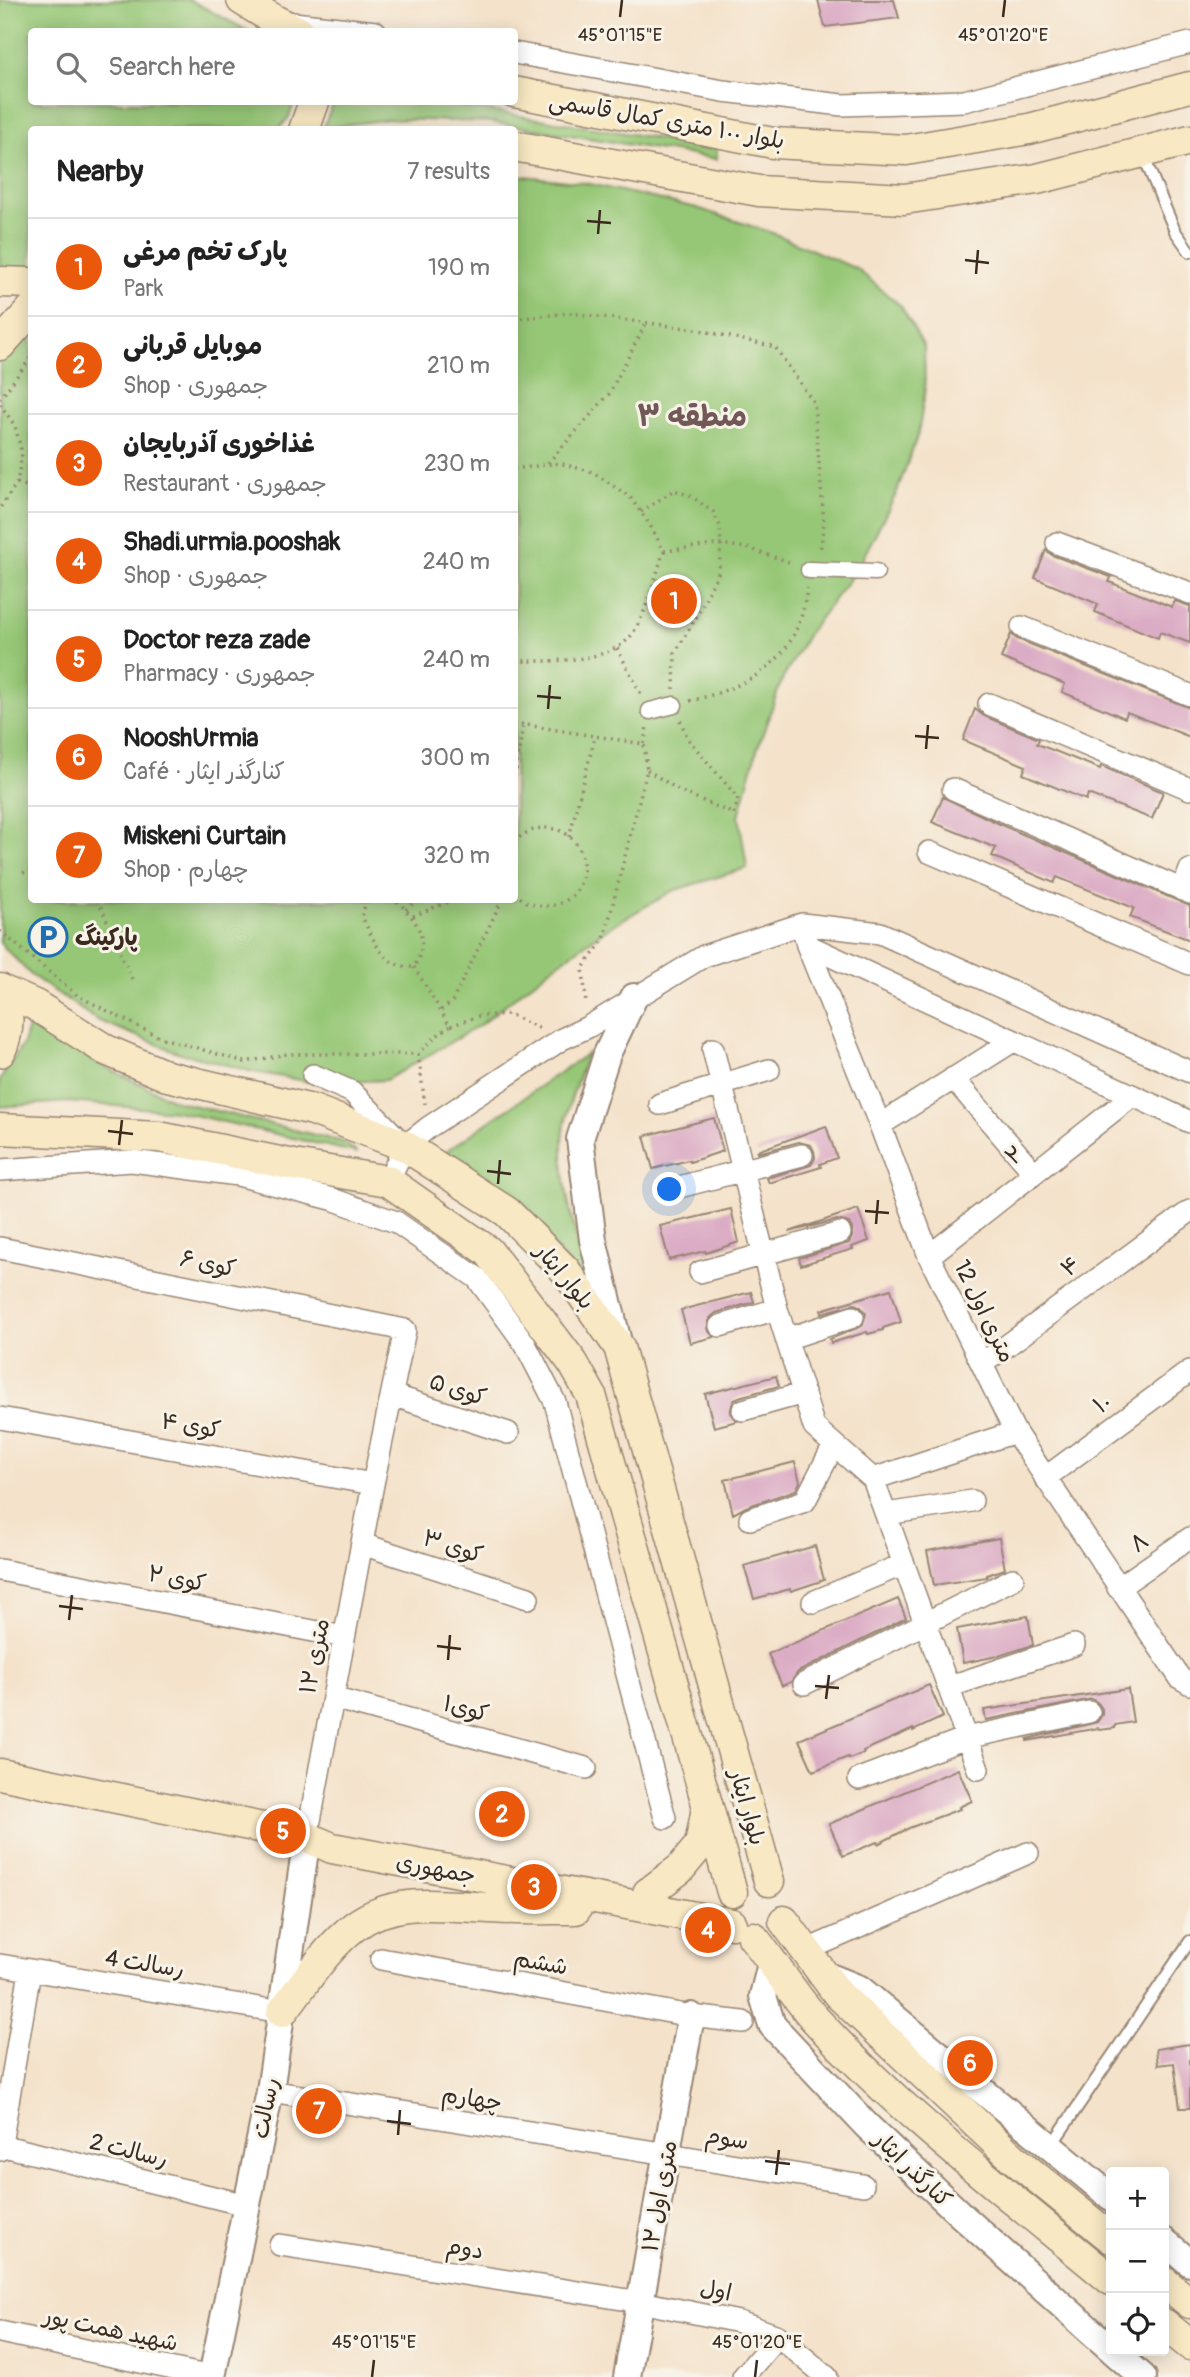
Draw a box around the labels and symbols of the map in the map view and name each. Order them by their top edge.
text: 45°01'15"E [578,24,662,47]
text: 45°01'20"E [958,24,1048,47]
street label: بلوار ۱۰۰ متری کمال قاسمی [547,85,787,156]
district label: منطقه ۳ [637,398,747,435]
pin: 1 [651,575,697,627]
parking icon: پارکینگ [27,916,69,958]
place label: پارکینگ [75,923,138,952]
street label: ۲ [999,1139,1029,1172]
your location [652,1172,686,1206]
street label: بلوار ایثار [527,1236,601,1316]
street label: کوی ۶ [177,1243,239,1284]
street label: ۴ [1055,1250,1086,1283]
street label: 12 متری اول [947,1255,1022,1367]
street label: کوی ۵ [425,1367,490,1412]
street label: ۱۰ [1087,1387,1117,1420]
street label: کوی ۴ [159,1406,223,1445]
street label: کوی ۳ [419,1523,487,1570]
street label: ۸ [1124,1526,1154,1559]
street label: کوی ۲ [146,1559,208,1598]
street label: ۱۲ متری [293,1616,336,1696]
street label: کوی۱ [440,1689,492,1728]
street label: بلوار ایثار [722,1764,772,1849]
pin: 2 [479,1788,525,1840]
pin: 5 [260,1805,306,1857]
street label: جمهوری [394,1847,478,1890]
pin: 3 [511,1861,557,1913]
pin: 4 [685,1904,731,1956]
street label: رسالت 4 [103,1943,187,1984]
street label: ششم [511,1943,570,1984]
pin: 6 [947,2037,993,2089]
street label: رسالت [245,2075,286,2141]
street label: چهارم [439,2079,504,2121]
pin: 7 [296,2085,342,2137]
street label: سوم [703,2121,751,2158]
street label: کنارگذر ایثار [866,2124,958,2214]
street label: رسالت 2 [87,2127,171,2174]
street label: ۱۲ متری اول [635,2138,684,2254]
street label: دوم [444,2231,486,2269]
street label: اول [698,2273,734,2308]
street label: شهید همت پور [39,2301,181,2358]
text: 45°01'15"E [332,2331,416,2354]
text: 45°01'20"E [712,2331,802,2354]

